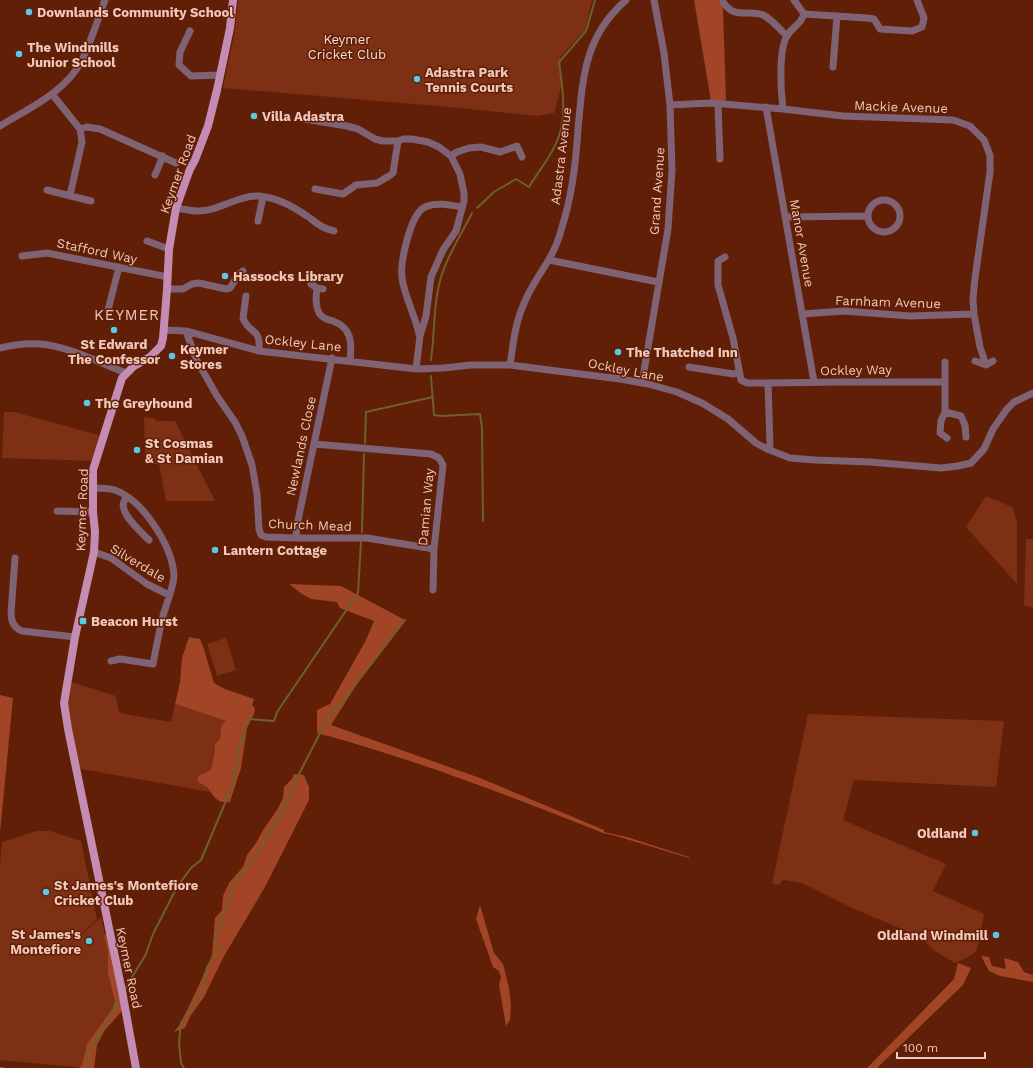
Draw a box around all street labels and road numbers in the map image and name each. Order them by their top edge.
street label: Mackie Avenue [854,98,948,116]
street label: Adastra Avenue [548,106,574,206]
street label: Keymer Road [157,132,199,216]
street label: Grand Avenue [646,147,668,235]
street label: Manor Avenue [787,198,817,288]
street label: Stafford Way [55,235,139,267]
street label: Farnham Avenue [835,293,941,311]
street label: Ockley Lane [264,332,342,354]
street label: Ockley Lane [587,355,665,385]
street label: Ockley Way [820,362,892,378]
street label: Newlands Close [283,395,319,497]
street label: Damian Way [415,467,437,546]
street label: Keymer Road [73,468,91,552]
street label: Church Mead [268,516,352,534]
street label: Silverdale [108,541,168,585]
street label: Keymer Road [113,926,145,1010]

